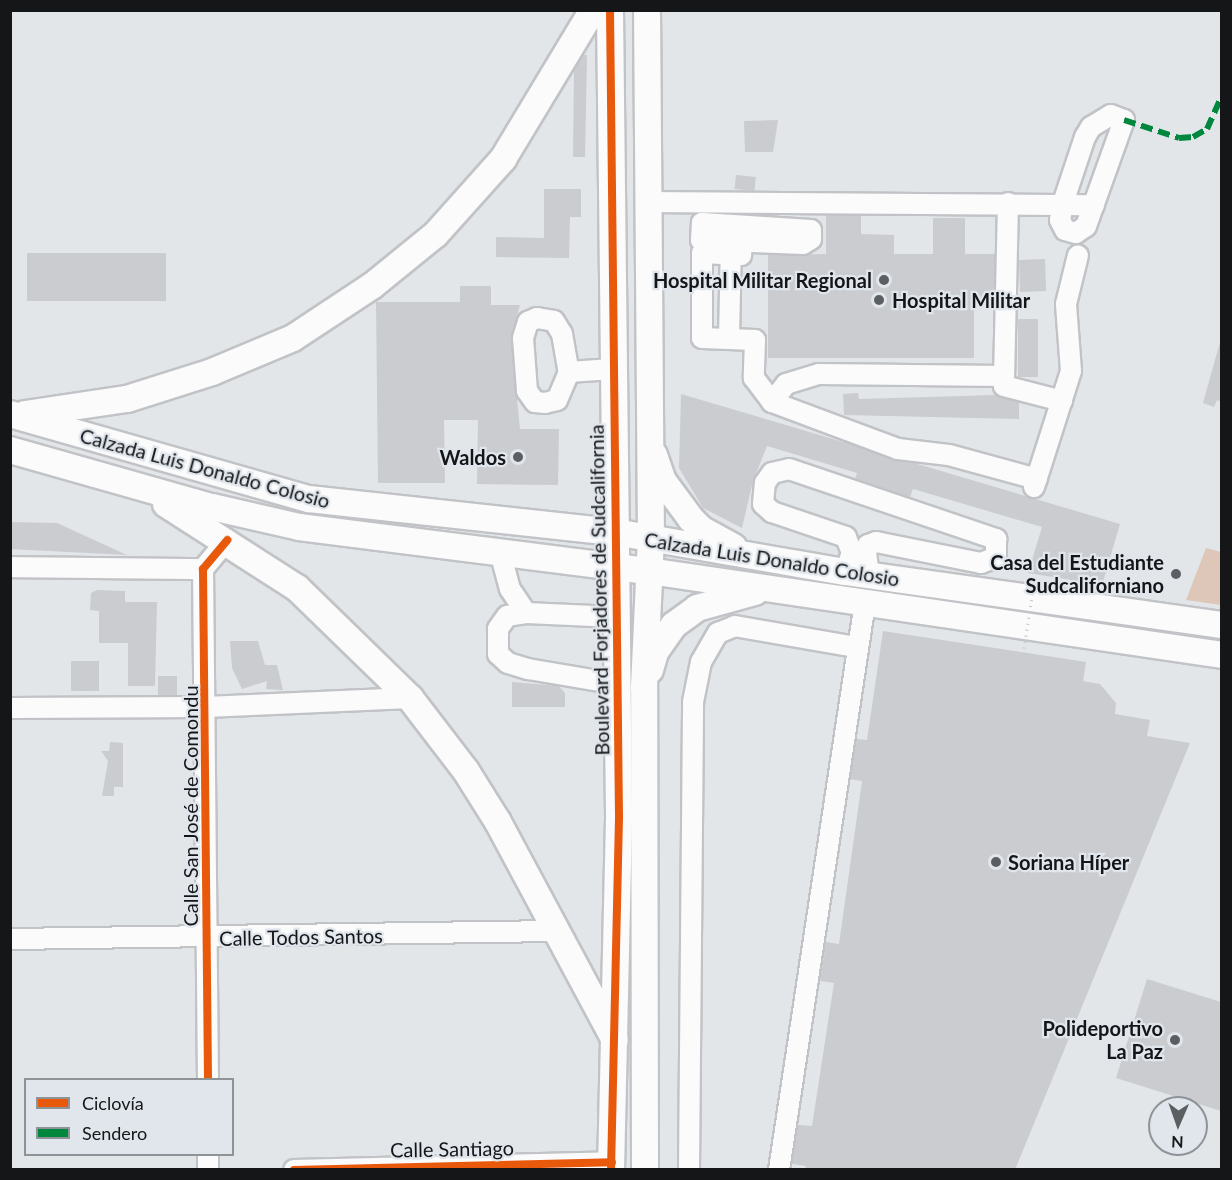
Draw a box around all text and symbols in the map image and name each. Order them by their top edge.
place label: Hospital Militar Regional [653,268,872,292]
marker: Hospital Militar Regional [877,273,891,287]
place label: Hospital Militar [892,288,1030,312]
marker: Hospital Militar [870,291,888,309]
street label: Calzada Luis Donaldo Colosio [77,423,333,513]
street label: Boulevard Forjadores de Sudcalifornia [584,424,614,756]
place label: Waldos [439,445,506,469]
marker: Waldos [511,450,525,464]
street label: Calzada Luis Donaldo Colosio [643,527,901,591]
place label: Casa del Estudiante Sudcaliforniano [990,550,1164,597]
marker: Casa del Estudiante Sudcaliforniano [1169,567,1183,581]
street label: Calle San José de Comondu [178,685,202,927]
place label: Soriana Híper [1008,850,1129,874]
marker: Soriana Híper [989,855,1003,869]
street label: Calle Todos Santos [219,924,383,950]
place label: Polideportivo La Paz [1043,1016,1163,1063]
marker: Polideportivo La Paz [1168,1033,1182,1047]
legend [24,1078,234,1156]
text: Ciclovía [82,1092,144,1114]
north arrow [1148,1096,1208,1156]
text: Sendero [82,1122,147,1144]
text: N [1171,1133,1184,1152]
street label: Calle Santiago [390,1136,514,1162]

